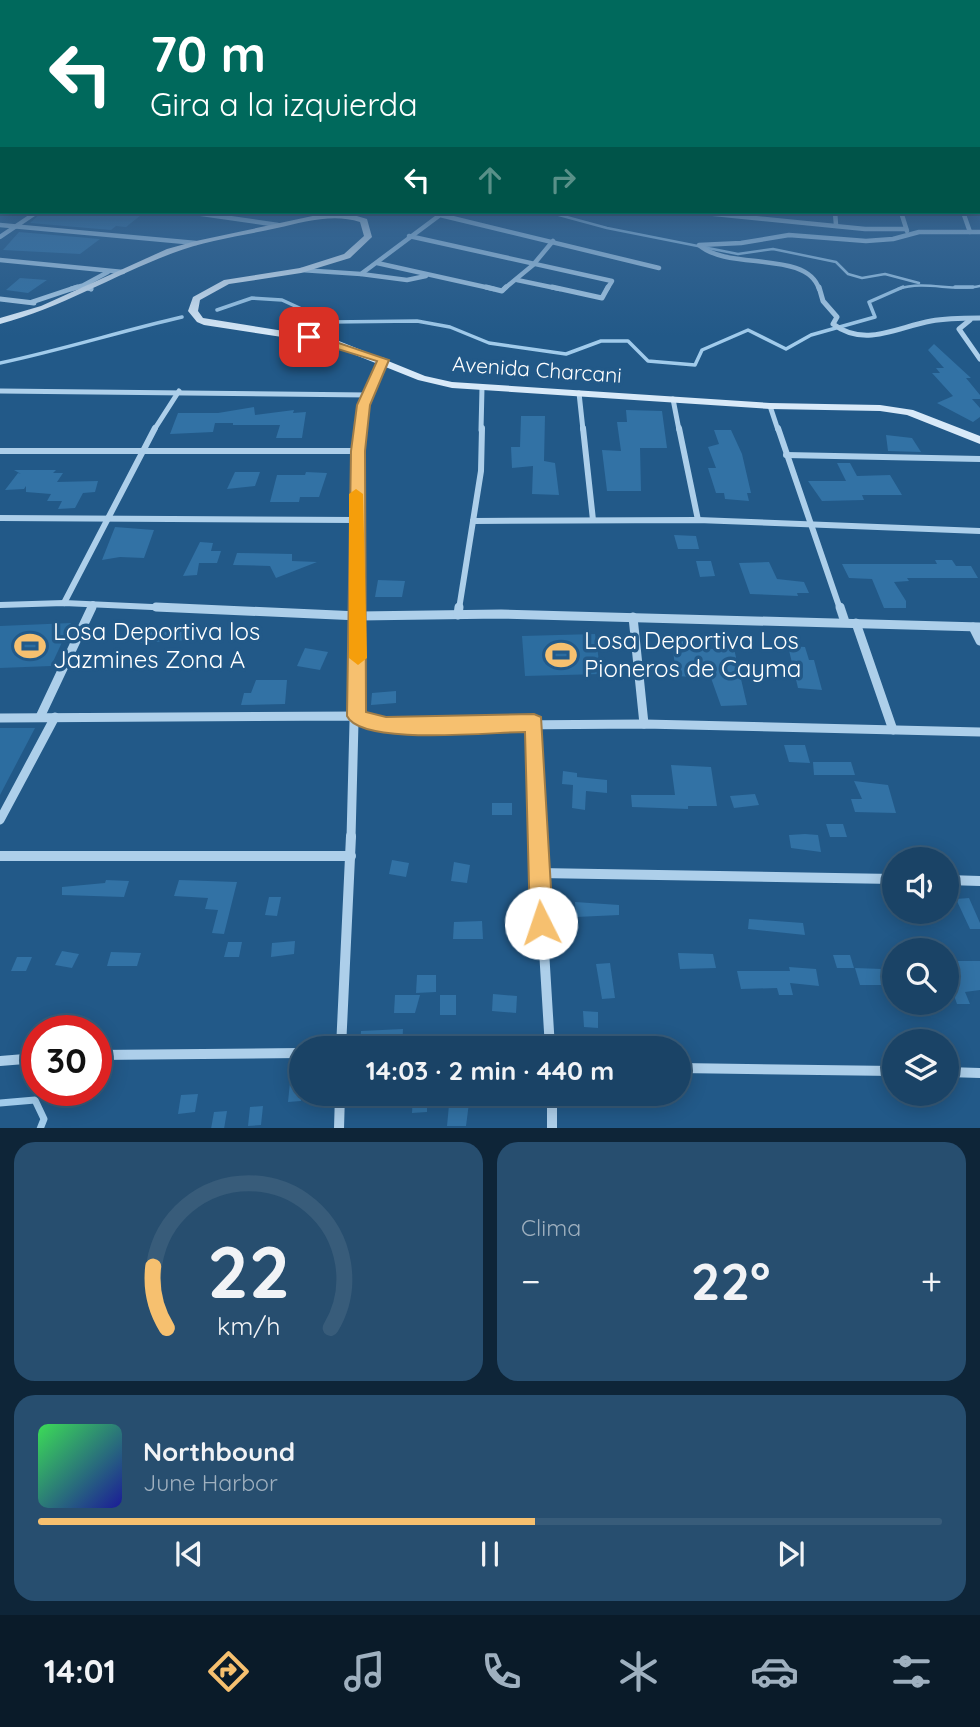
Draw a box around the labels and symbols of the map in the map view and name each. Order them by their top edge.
pin [279,307,339,367]
street label: Avenida Charcani [451,350,623,388]
place label: Losa Deportiva los Jazmines Zona A [53,616,260,674]
place label: Losa Deportiva Los Pioneros de Cayma [584,625,801,683]
sports icon: Losa Deportiva los Jazmines Zona A [13,629,47,663]
sports icon: Losa Deportiva Los Pioneros de Cayma [544,638,578,672]
position arrow [504,886,578,960]
speed limit sign: 30 [21,1015,112,1106]

